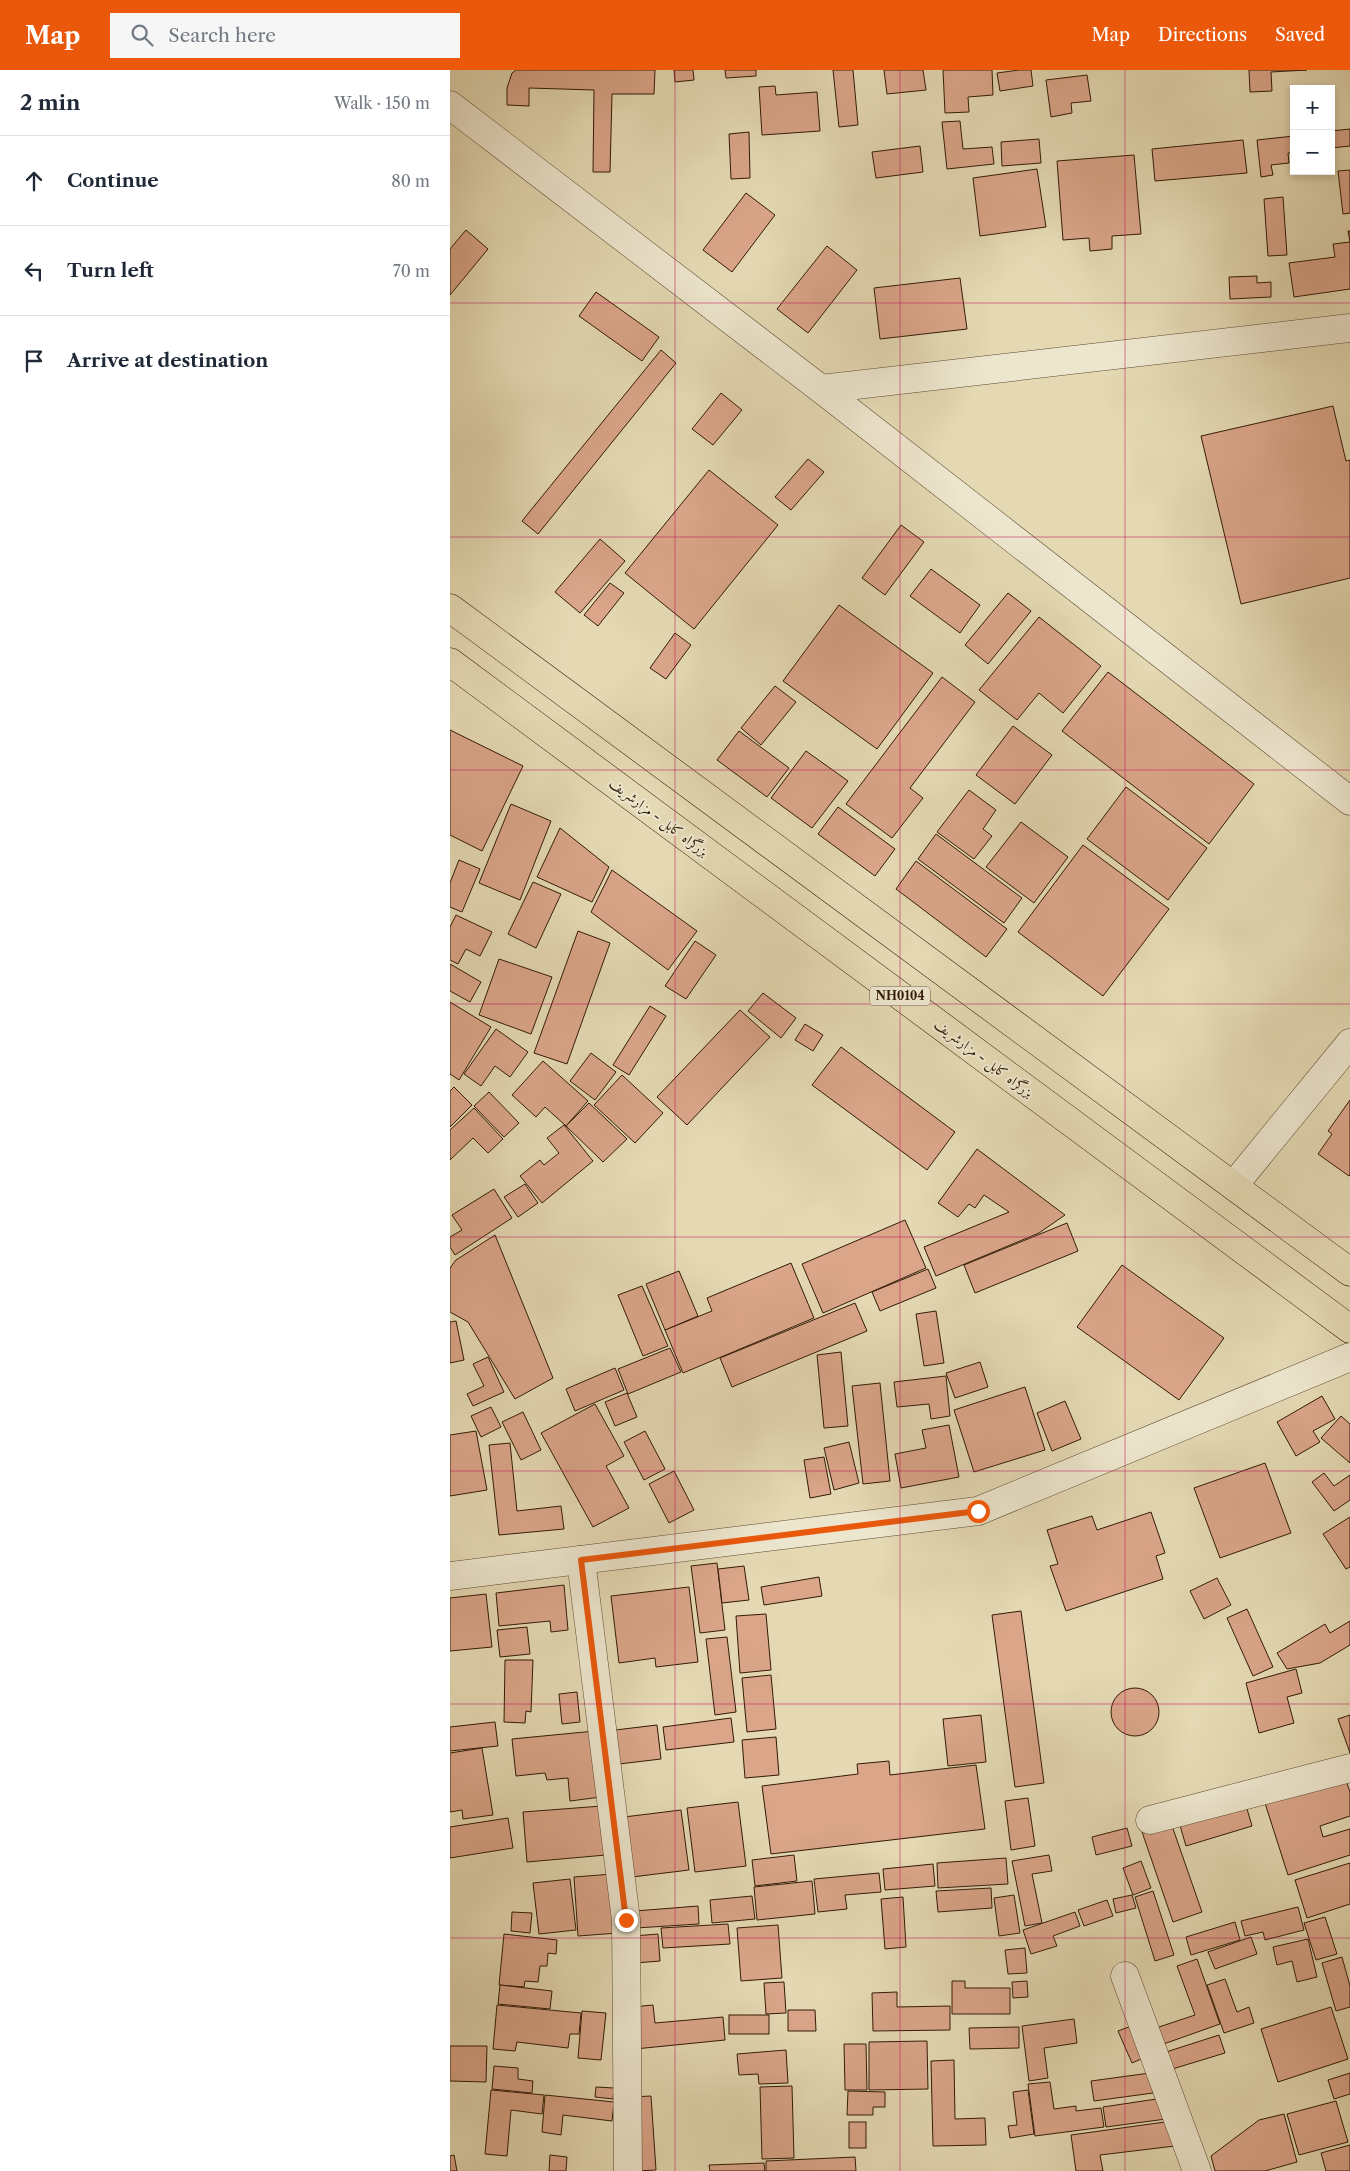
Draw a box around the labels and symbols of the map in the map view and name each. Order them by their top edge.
street label: بزرگراه کابل - مزارشریف [605,774,712,862]
road number: NH0104 [870,986,930,1006]
street label: بزرگراه کابل - مزارشریف [930,1015,1037,1103]
route start [967,1500,990,1523]
route end [615,1909,638,1932]

